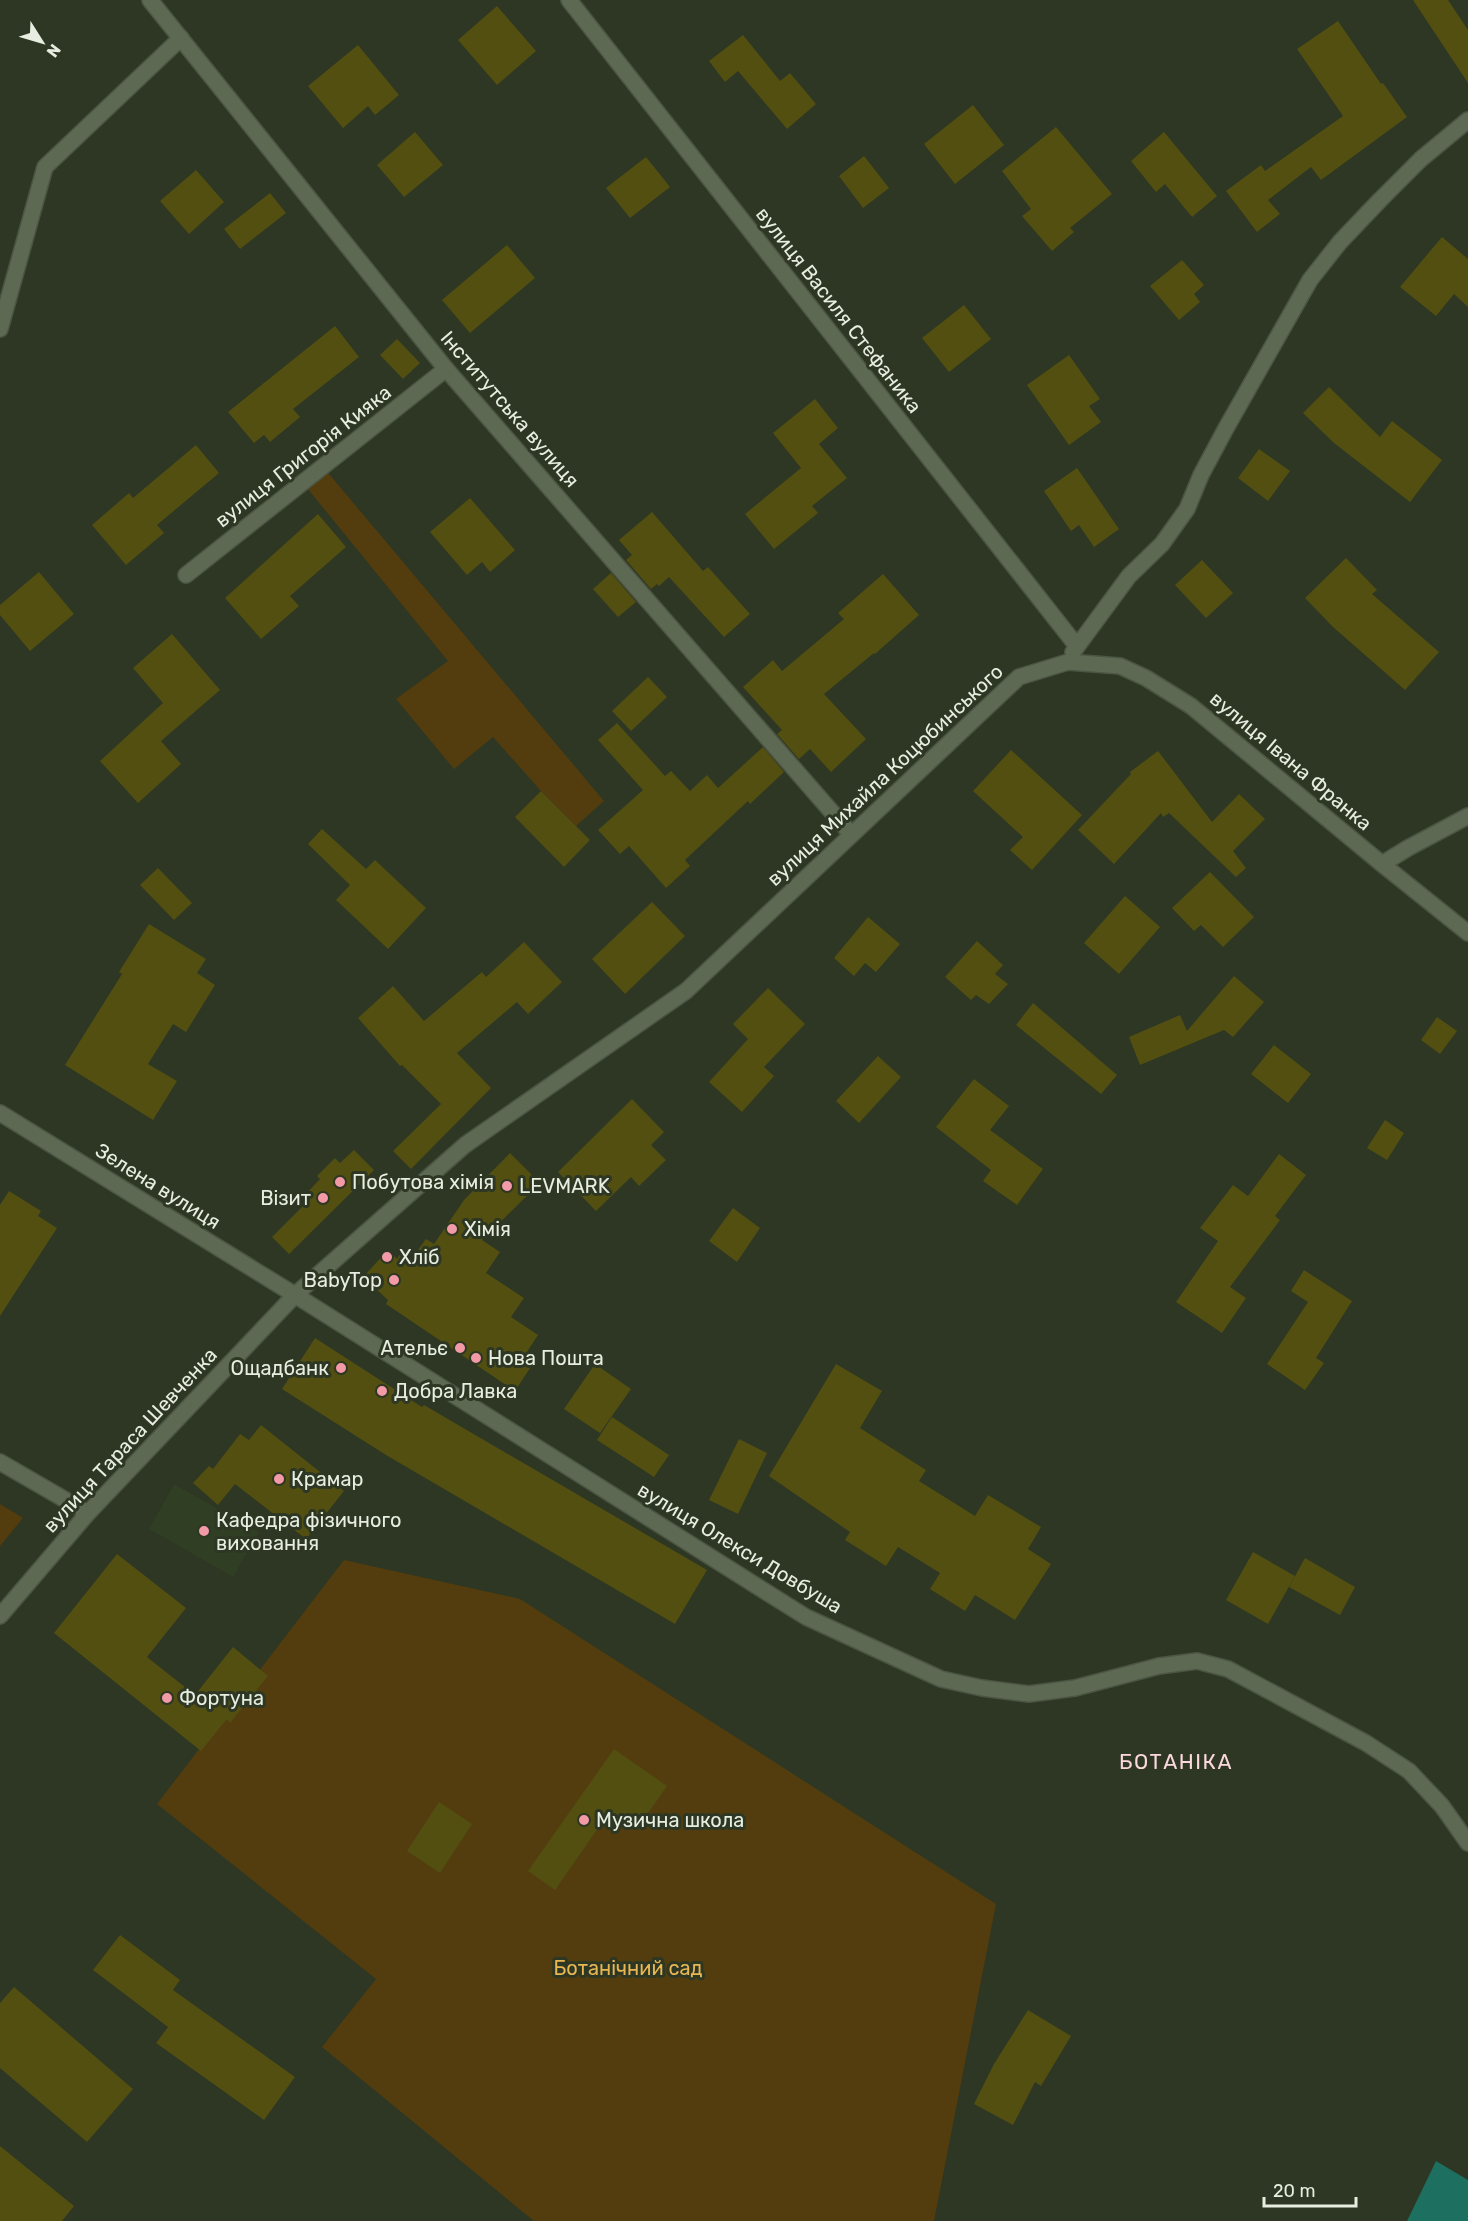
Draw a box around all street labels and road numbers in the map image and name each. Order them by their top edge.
street label: вулиця Василя Стефаника [751,202,927,418]
street label: Інститутська вулиця [436,326,584,492]
street label: вулиця Григорія Кияка [210,380,396,532]
street label: вулиця Михайла Коцюбинського [762,659,1008,891]
street label: вулиця Івана Франка [1205,686,1377,836]
street label: Зелена вулиця [91,1138,225,1234]
street label: вулиця Тараса Шевченка [38,1343,222,1537]
street label: вулиця Олекси Довбуша [633,1477,847,1619]

